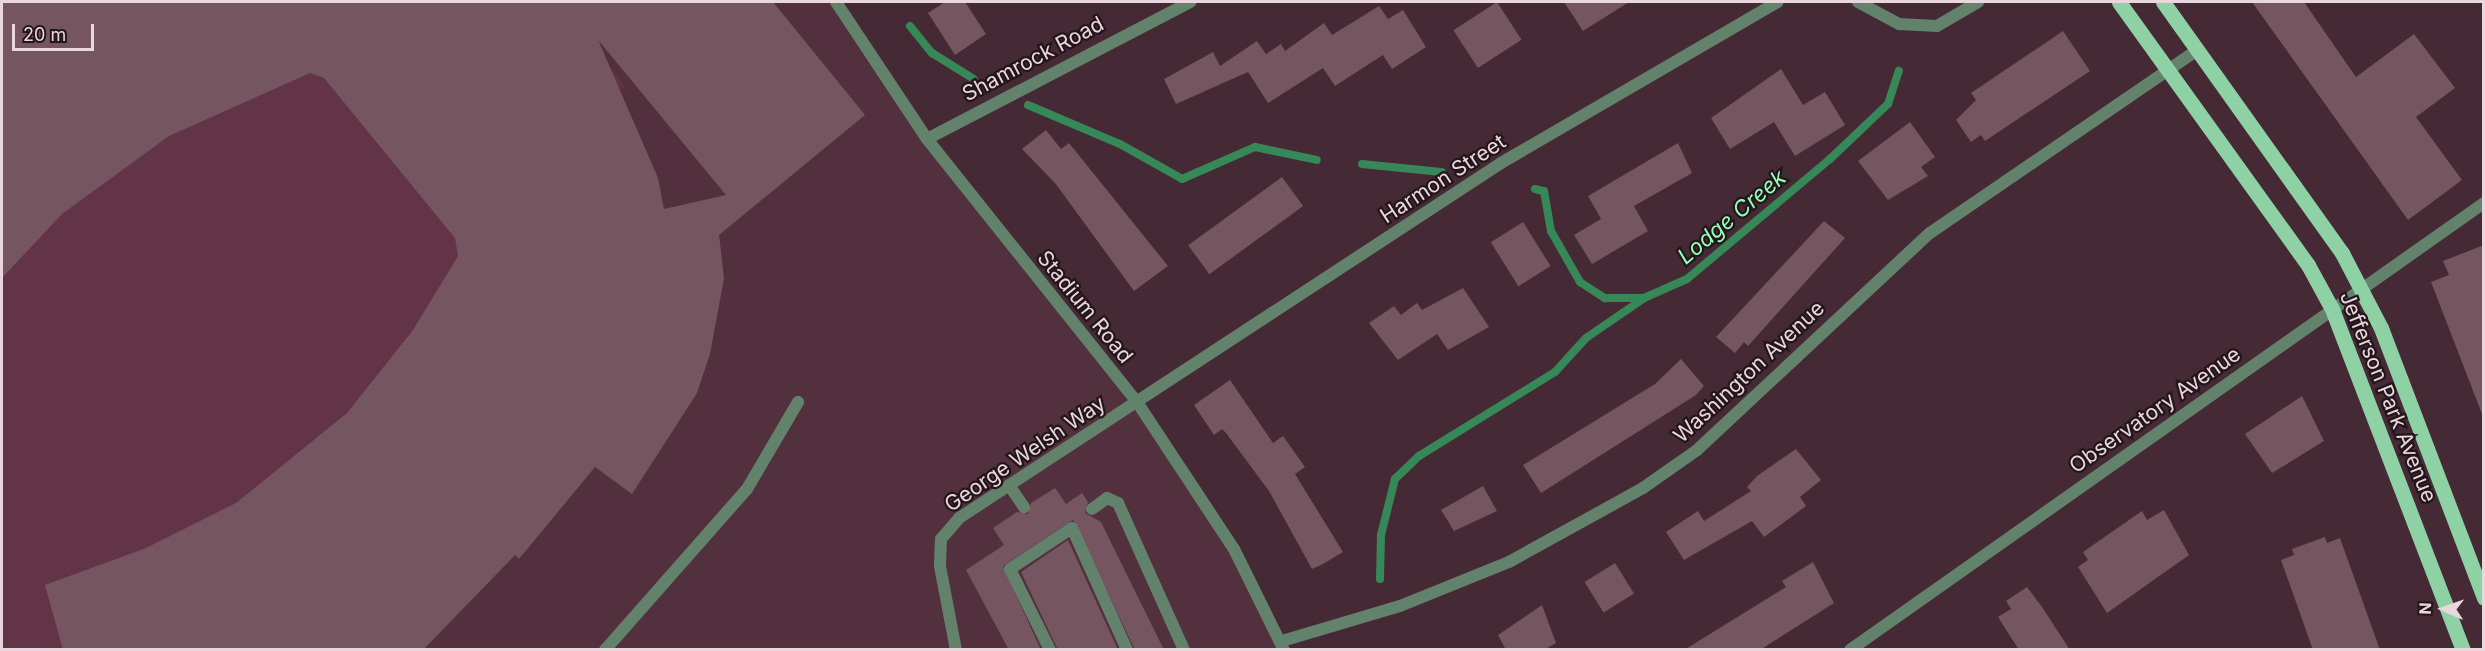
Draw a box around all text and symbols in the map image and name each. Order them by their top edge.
street label: Shamrock Road [958,11,1108,107]
scale bar [15,12,98,50]
text: 20 m [23,24,66,45]
street label: Harmon Street [1376,129,1510,229]
water label: Lodge Creek [1673,164,1791,270]
street label: Stadium Road [1032,246,1138,368]
street label: Jefferson Park Avenue [2334,288,2442,506]
street label: Washington Avenue [1669,296,1829,448]
street label: Observatory Avenue [2065,341,2245,479]
street label: George Welsh Way [940,391,1110,517]
north arrow [2413,579,2473,639]
text: N [2415,602,2435,615]

